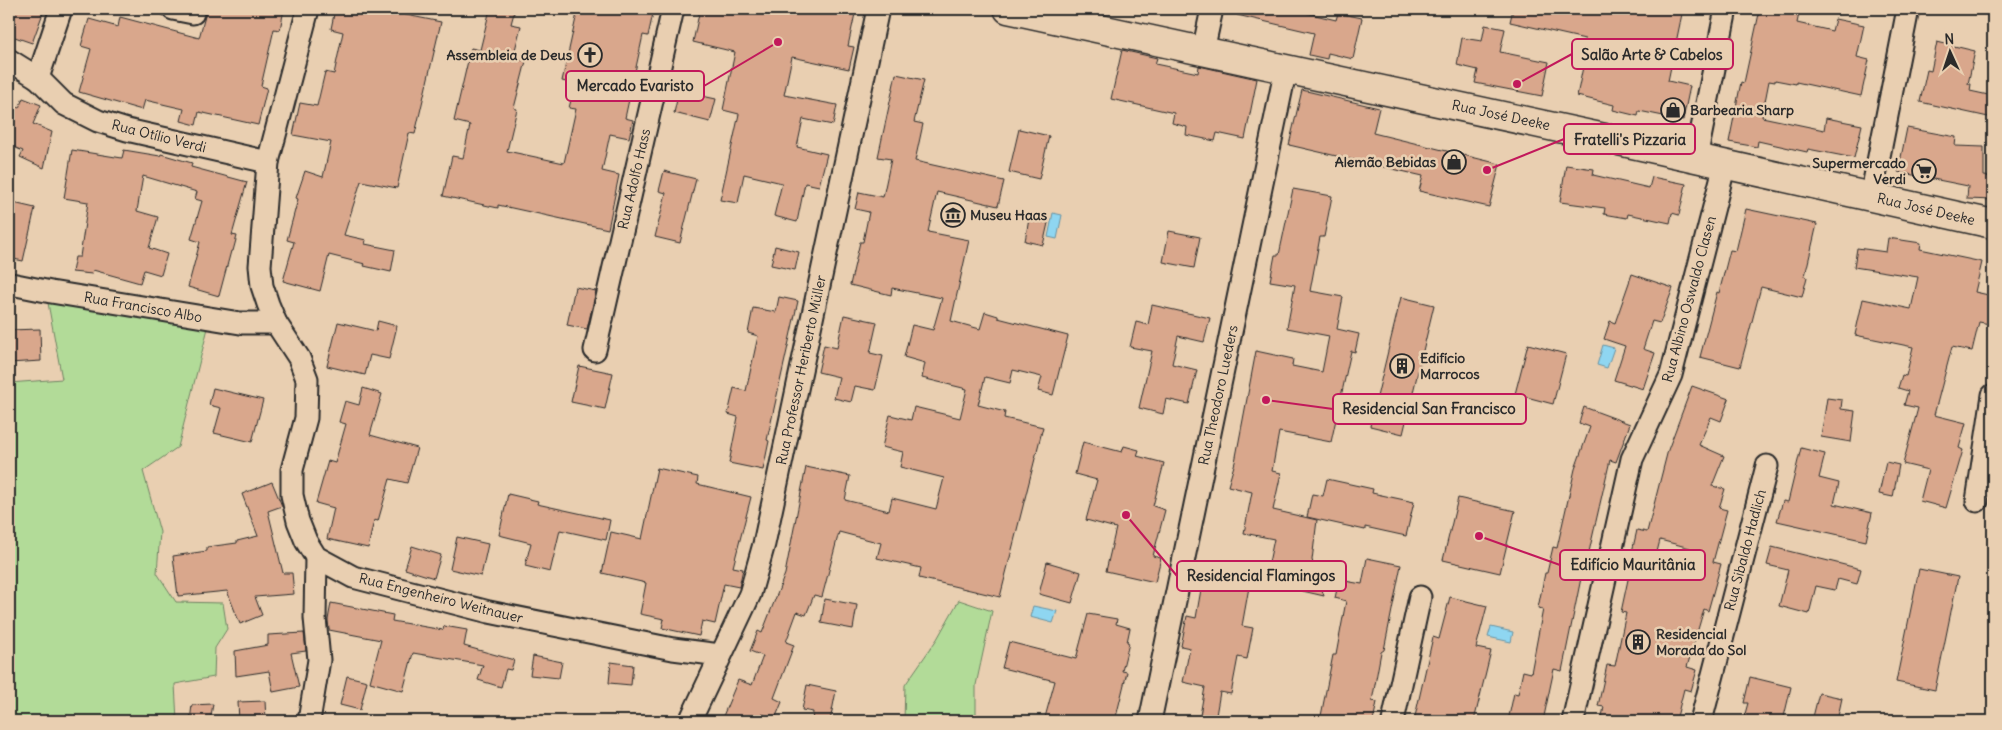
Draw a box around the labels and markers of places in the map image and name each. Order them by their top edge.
callout: Salão Arte & Cabelos [1572,39,1733,69]
church icon: Assembleia de Deus [577,42,603,68]
place label: Assembleia de Deus [447,46,573,64]
callout: Mercado Evaristo [566,71,704,101]
shop icon: Barbearia Sharp [1660,97,1686,123]
place label: Barbearia Sharp [1690,101,1794,119]
callout: Fratelli's Pizzaria [1564,124,1695,154]
shop icon: Alemão Bebidas [1441,149,1467,175]
place label: Alemão Bebidas [1335,153,1437,171]
place label: Supermercado Verdi [1812,154,1906,188]
supermarket icon: Supermercado Verdi [1911,158,1937,184]
museum icon: Museu Haas [940,202,966,228]
place label: Museu Haas [970,206,1048,224]
place label: Edifício Marrocos [1420,349,1480,383]
building icon: Edifício Marrocos [1389,353,1415,379]
callout: Residencial San Francisco [1333,394,1526,424]
callout: Edifício Mauritânia [1560,550,1705,580]
callout: Residencial Flamingos [1177,561,1346,591]
place label: Residencial Morada do Sol [1656,625,1746,659]
building icon: Residencial Morada do Sol [1625,629,1651,655]

